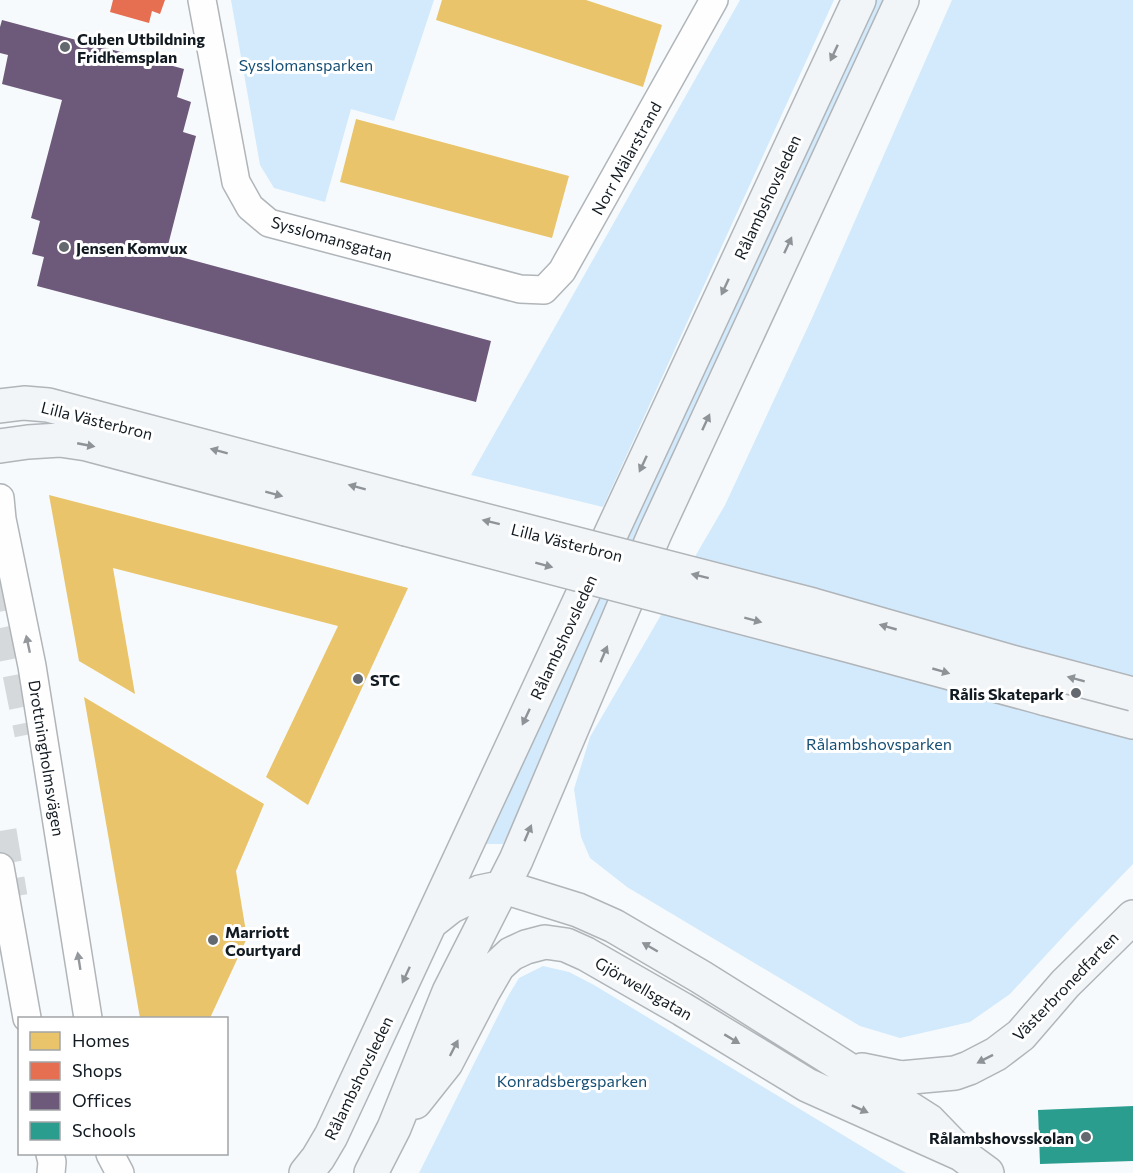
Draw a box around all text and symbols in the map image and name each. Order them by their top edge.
place label: Cuben Utbildning Fridhemsplan [77,29,205,66]
marker: Cuben Utbildning Fridhemsplan [58,40,72,54]
one-way arrow [830,45,839,62]
park label: Sysslomansparken [239,55,373,74]
street label: Norr Mälarstrand [587,98,665,218]
street label: Rålambshovsleden [730,132,804,262]
street label: Sysslomansgatan [269,212,395,264]
one-way arrow [784,237,793,254]
place label: Jensen Komvux [76,238,188,257]
marker: Jensen Komvux [57,240,71,254]
one-way arrow [721,279,730,296]
street label: Lilla Västerbron [39,397,155,443]
one-way arrow [702,414,711,431]
one-way arrow [76,441,95,450]
one-way arrow [210,446,228,455]
one-way arrow [639,455,648,472]
one-way arrow [348,482,366,492]
one-way arrow [265,490,283,499]
one-way arrow [482,517,500,527]
street label: Lilla Västerbron [509,519,625,565]
one-way arrow [535,561,553,571]
one-way arrow [691,571,709,581]
street label: Rålambshovsleden [526,572,600,702]
one-way arrow [744,616,762,625]
one-way arrow [879,622,897,631]
one-way arrow [23,634,32,653]
one-way arrow [599,644,609,662]
one-way arrow [932,666,950,676]
place label: STC [370,670,400,689]
marker: STC [351,672,365,686]
one-way arrow [1067,673,1086,683]
street label: Drottningholmsvägen [25,679,69,837]
place label: Rålis Skatepark [949,684,1065,703]
marker: Rålis Skatepark [1069,686,1083,700]
one-way arrow [521,708,530,725]
park label: Rålambshovsparken [806,734,952,753]
one-way arrow [523,824,533,842]
place label: Marriott Courtyard [225,922,301,959]
street label: Västerbronedfarten [1008,928,1122,1044]
marker: Marriott Courtyard [206,933,220,947]
one-way arrow [642,943,659,953]
one-way arrow [74,951,83,970]
street label: Gjörwellsgatan [592,952,696,1024]
one-way arrow [402,967,411,984]
street label: Rålambshovsleden [320,1013,396,1143]
legend [18,1017,228,1155]
text: Homes [72,1029,130,1051]
one-way arrow [724,1034,740,1045]
one-way arrow [449,1039,459,1056]
one-way arrow [977,1055,994,1064]
text: Shops [72,1059,122,1081]
park label: Konradsbergsparken [497,1071,647,1090]
text: Offices [72,1089,132,1111]
one-way arrow [851,1104,869,1114]
text: Schools [72,1119,136,1141]
place label: Rålambshovsskolan [929,1128,1074,1147]
marker: Rålambshovsskolan [1079,1130,1093,1144]

